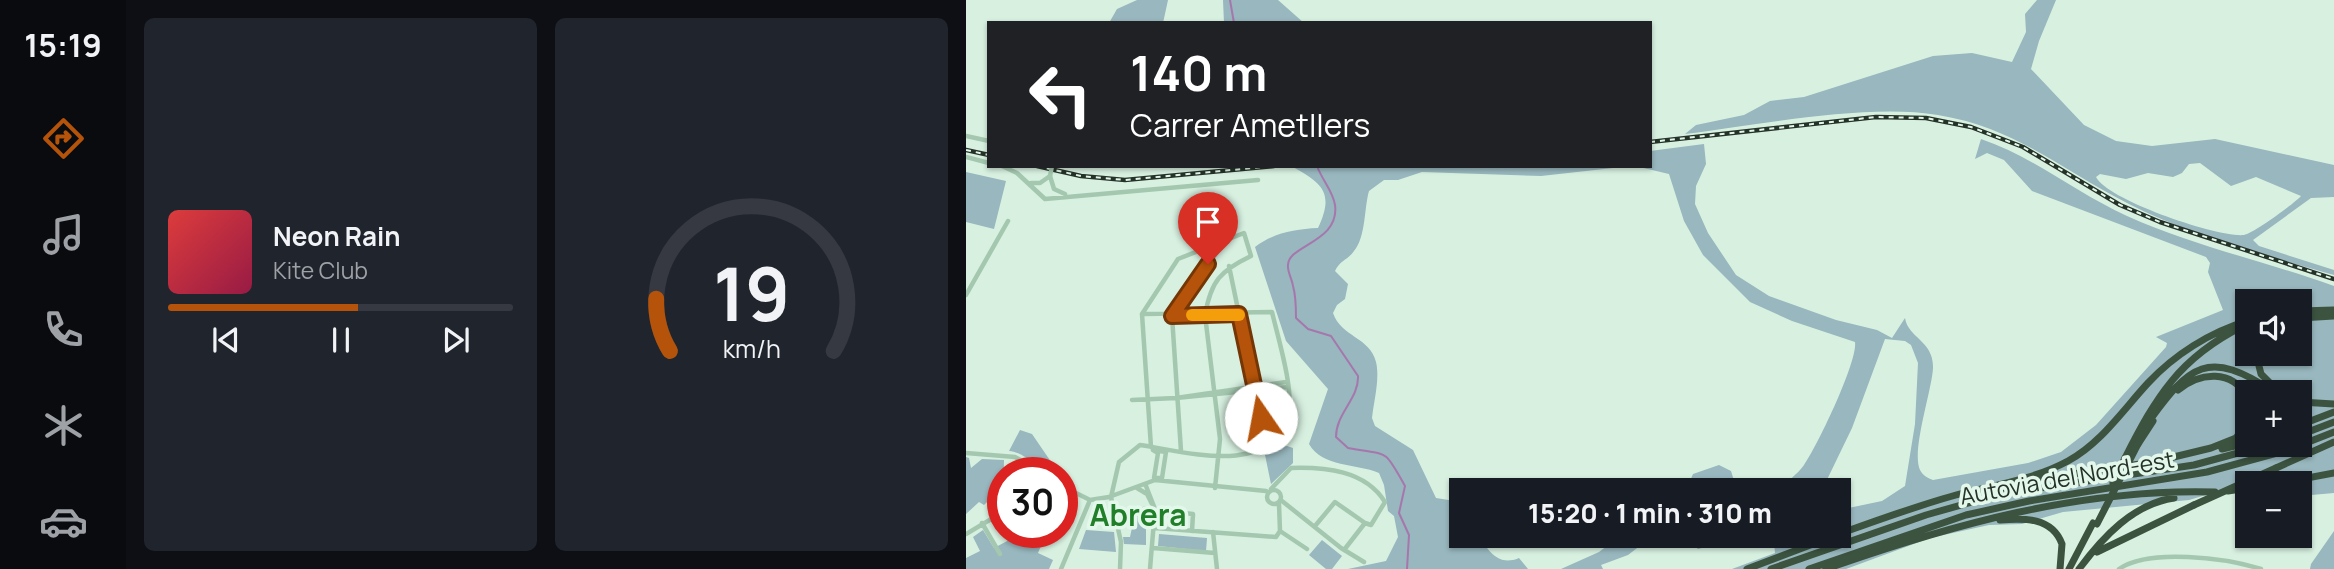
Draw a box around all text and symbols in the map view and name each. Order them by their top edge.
text: 15:19 [24,23,102,67]
text: 140 m [1130,39,1267,106]
icon: left [1015,49,1106,140]
text: Carrer Ametllers [1130,103,1370,147]
icon: directions [39,114,88,163]
pin [1178,192,1238,264]
icon: arrive [1189,203,1227,241]
icon: music [39,210,88,259]
text: Neon Rain [273,218,401,254]
text: 19 [713,243,790,343]
text: Kite Club [273,254,368,286]
map controls [2235,289,2312,548]
button: sound [2235,289,2312,366]
icon: phone [39,305,88,354]
icon: previous [207,321,245,359]
icon: pause [322,321,360,359]
icon: next [437,321,475,359]
text: km/h [722,330,781,365]
button: + [2235,380,2312,457]
position arrow [1224,381,1298,455]
icon: climate [39,401,88,450]
street label: Autovia del Nord-est [1957,442,2176,512]
speed limit sign: 30 [987,457,1078,548]
button: − [2235,471,2312,548]
district label: Abrera [1089,494,1187,535]
text: 15:20 · 1 min · 310 m [1528,495,1772,531]
icon: car [39,497,88,546]

